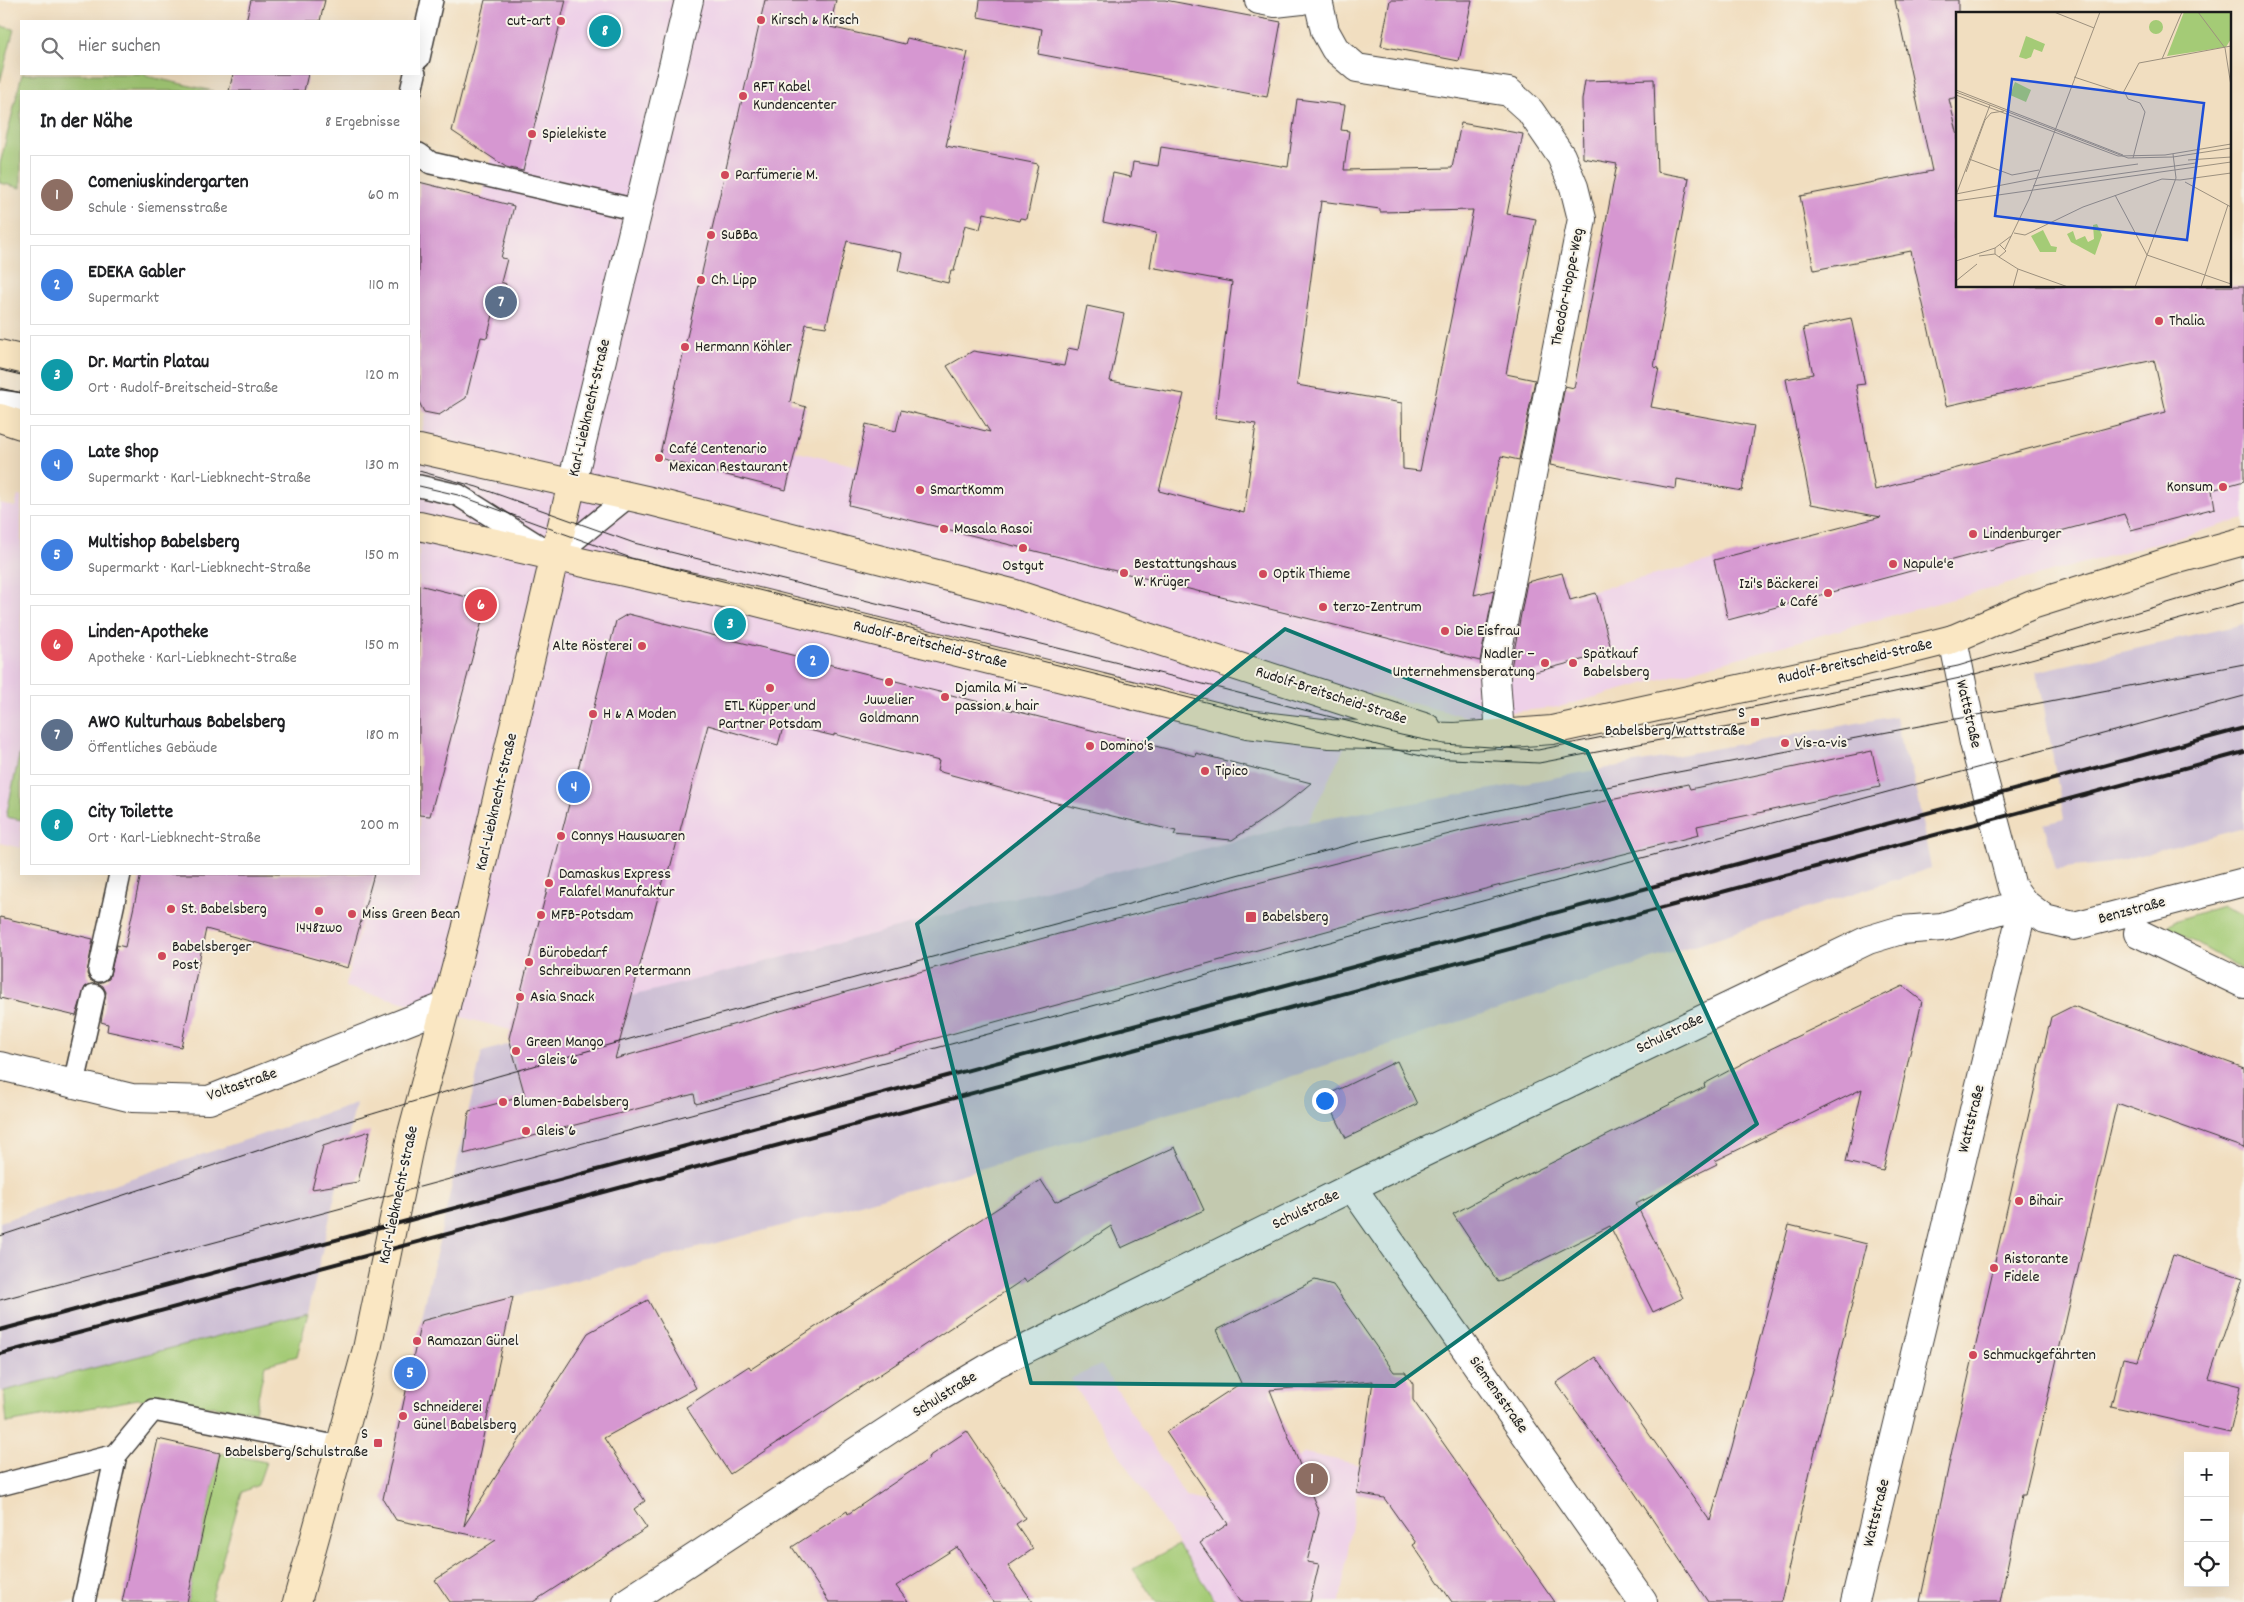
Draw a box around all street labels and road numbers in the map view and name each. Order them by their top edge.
street label: Theodor-Hoppe-Weg [1545,226,1591,348]
street label: Karl-Liebknecht-Straße [563,337,617,479]
street label: Rudolf-Breitscheid-Straße [851,615,1009,675]
street label: Rudolf-Breitscheid-Straße [1775,633,1935,691]
street label: Rudolf-Breitscheid-Straße [1252,661,1410,731]
street label: Wattstraße [1949,678,1987,750]
street label: Karl-Liebknecht-Straße [470,731,524,873]
street label: Benzstraße [2096,891,2168,931]
street label: Schulstraße [1632,1008,1708,1060]
street label: Voltastraße [204,1062,280,1108]
street label: Wattstraße [1952,1083,1992,1155]
street label: Karl-Liebknecht-Straße [373,1124,425,1266]
street label: Schulstraße [1268,1184,1344,1236]
street label: Siemensstraße [1463,1352,1533,1438]
street label: Schulstraße [908,1366,982,1424]
street label: Wattstraße [1857,1477,1897,1549]

